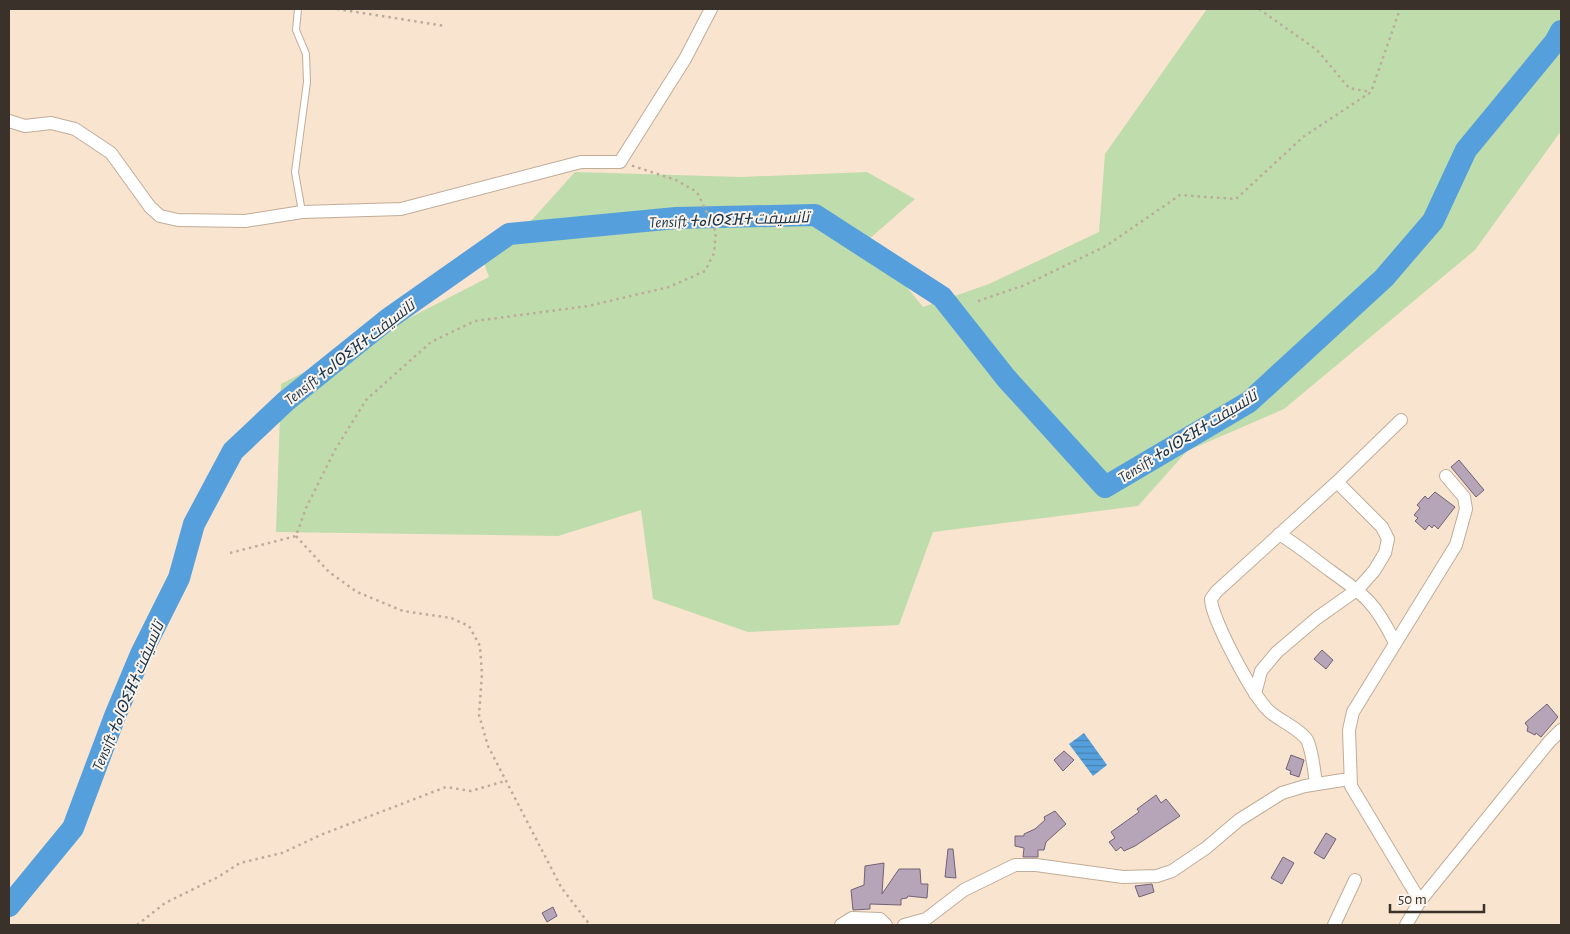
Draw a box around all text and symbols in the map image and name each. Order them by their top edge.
water label: Tensift ⵜⴰⵏⵙⵉⴼⵜ تانسيفت [649,209,812,231]
water label: Tensift ⵜⴰⵏⵙⵉⴼⵜ تانسيفت [282,295,420,408]
water label: Tensift ⵜⴰⵏⵙⵉⴼⵜ تانسيفت [1115,386,1262,486]
water label: Tensift ⵜⴰⵏⵙⵉⴼⵜ تانسيفت [89,617,168,773]
scale bar [1390,882,1484,914]
text: 50 m [1398,892,1427,907]

